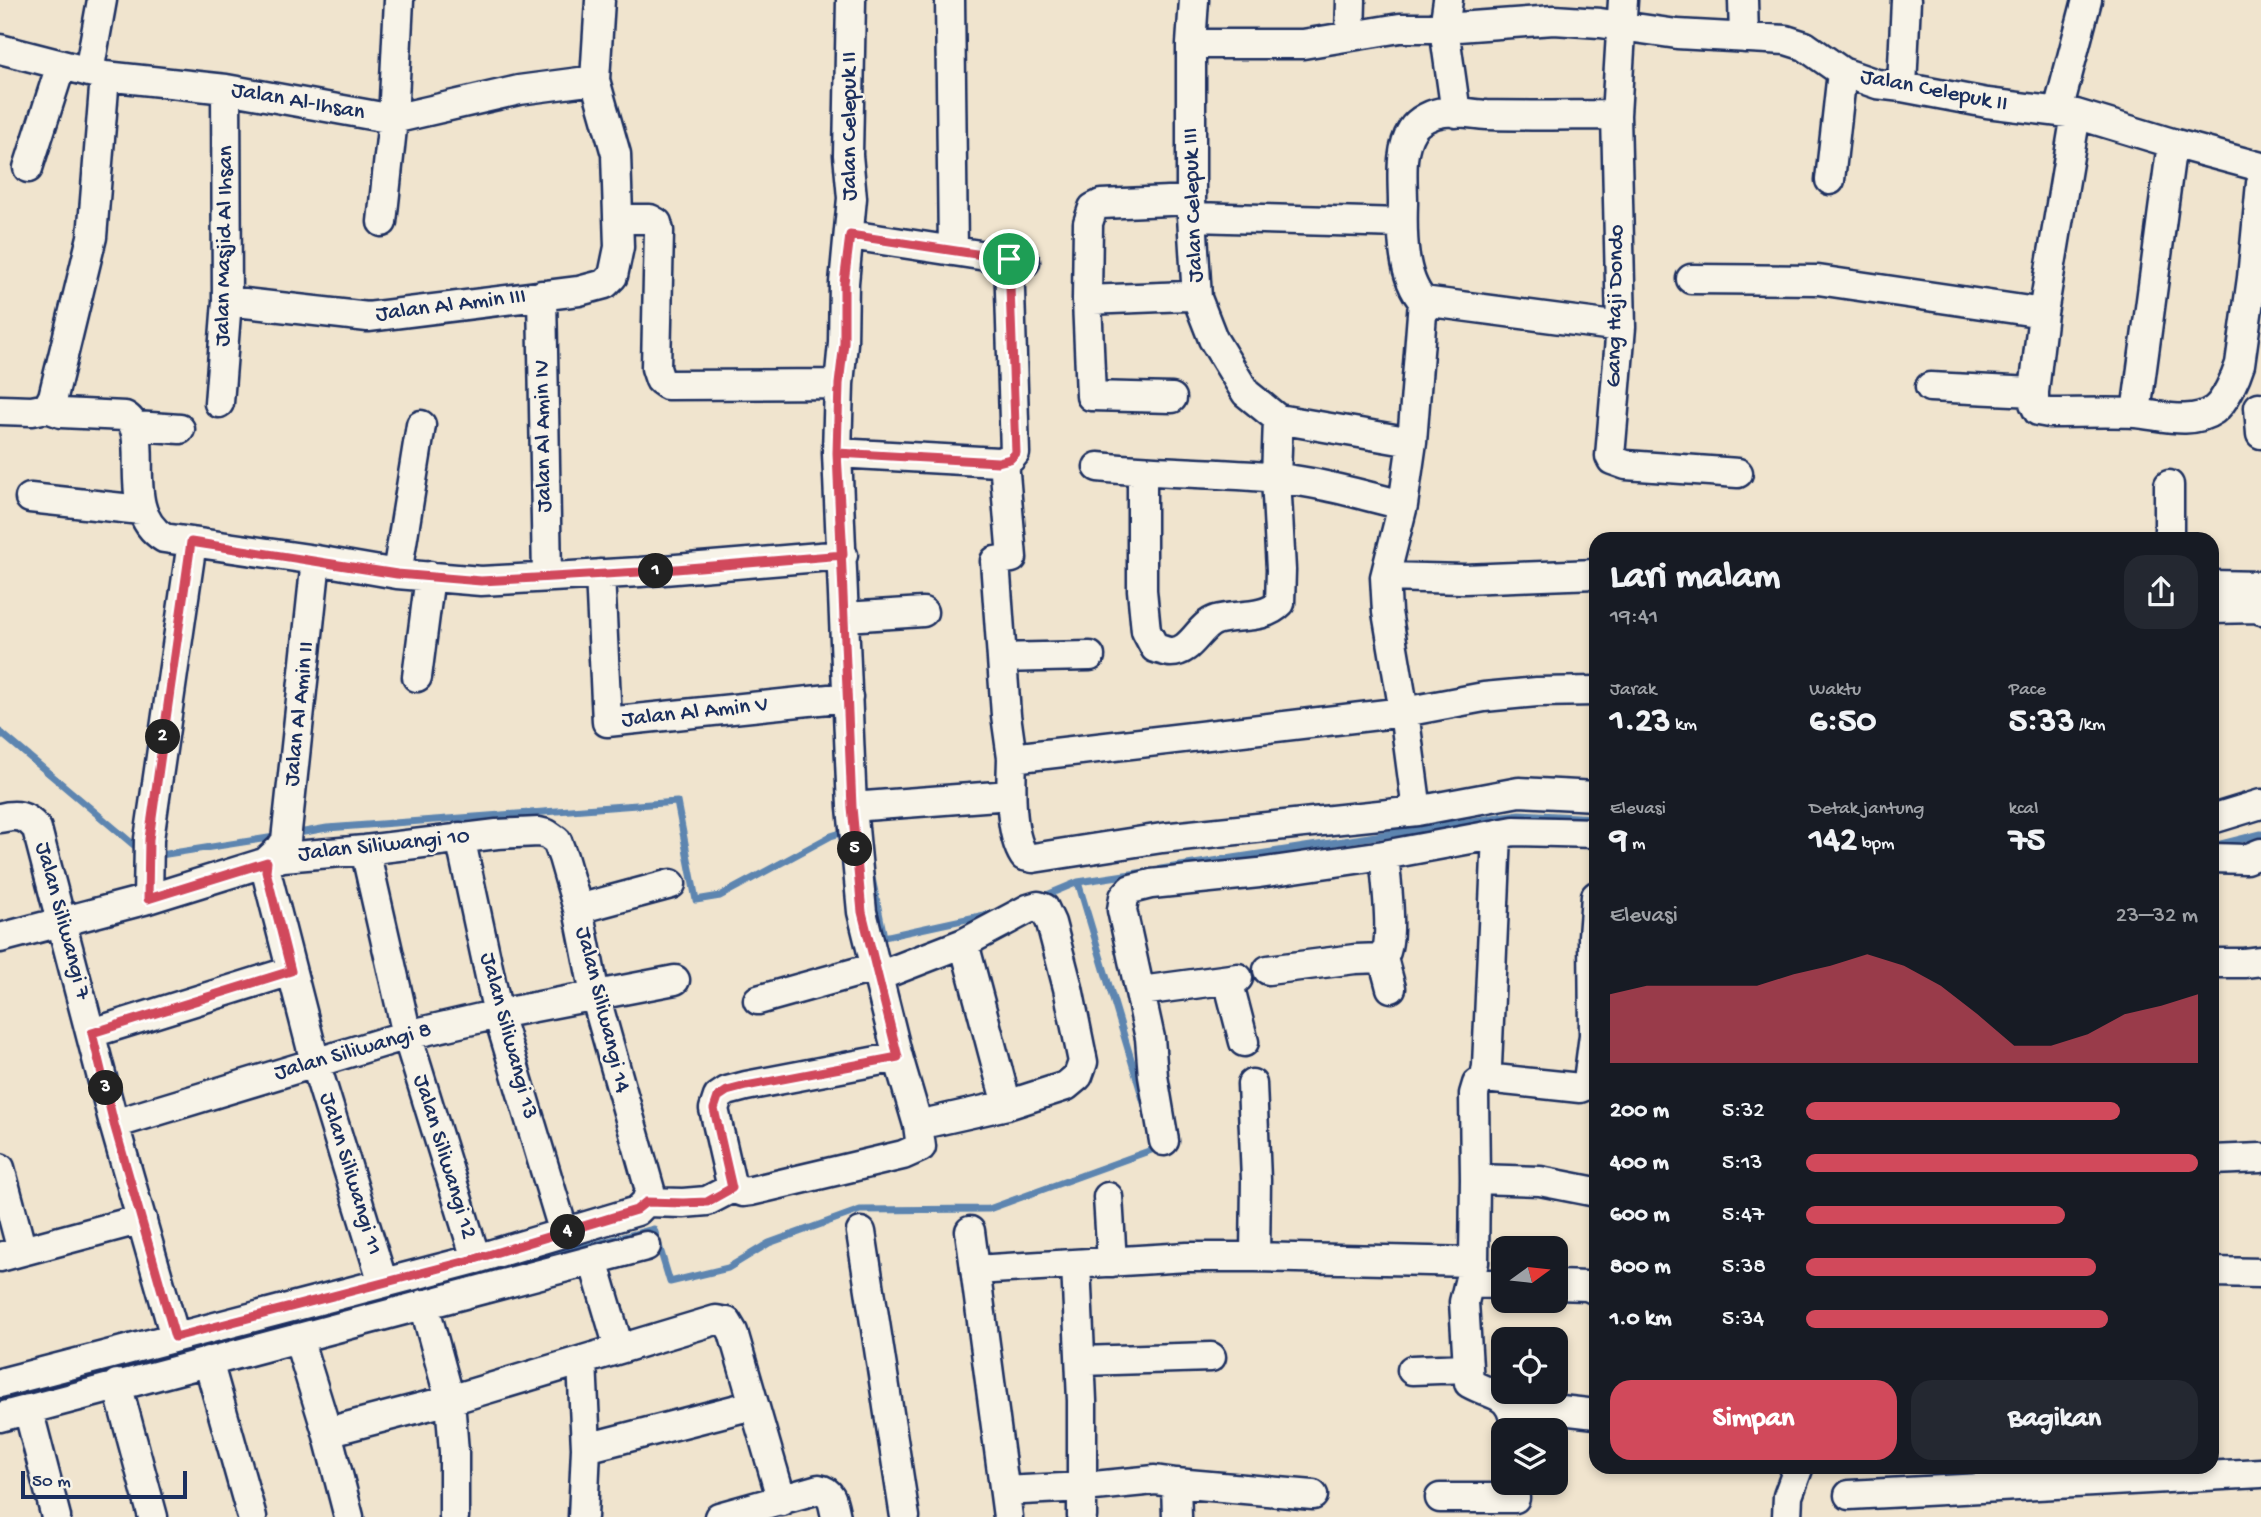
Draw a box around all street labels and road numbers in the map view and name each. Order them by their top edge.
street label: Jalan Celepuk II [837,51,864,201]
street label: Jalan Celepuk II [1858,64,2010,118]
street label: Jalan Al-Ihsan [229,77,367,127]
street label: Jalan Celepuk III [1178,127,1210,283]
street label: Jalan Masjid Al Ihsan [210,145,240,347]
street label: Gang Haji Dondo [1601,224,1631,388]
street label: Jalan Al Amin III [374,283,528,329]
street label: Jalan Al Amin IV [529,359,559,513]
street label: Jalan Al Amin II [279,640,321,788]
street label: Jalan Al Amin V [620,692,770,734]
street label: Jalan Siliwangi 10 [297,824,471,868]
street label: Jalan Siliwangi 7 [28,839,96,1004]
street label: Jalan Siliwangi 14 [568,924,636,1096]
street label: Jalan Siliwangi 13 [473,950,543,1122]
street label: Jalan Siliwangi 8 [271,1017,435,1087]
street label: Jalan Siliwangi 12 [406,1072,482,1242]
street label: Jalan Siliwangi 11 [312,1089,388,1259]

